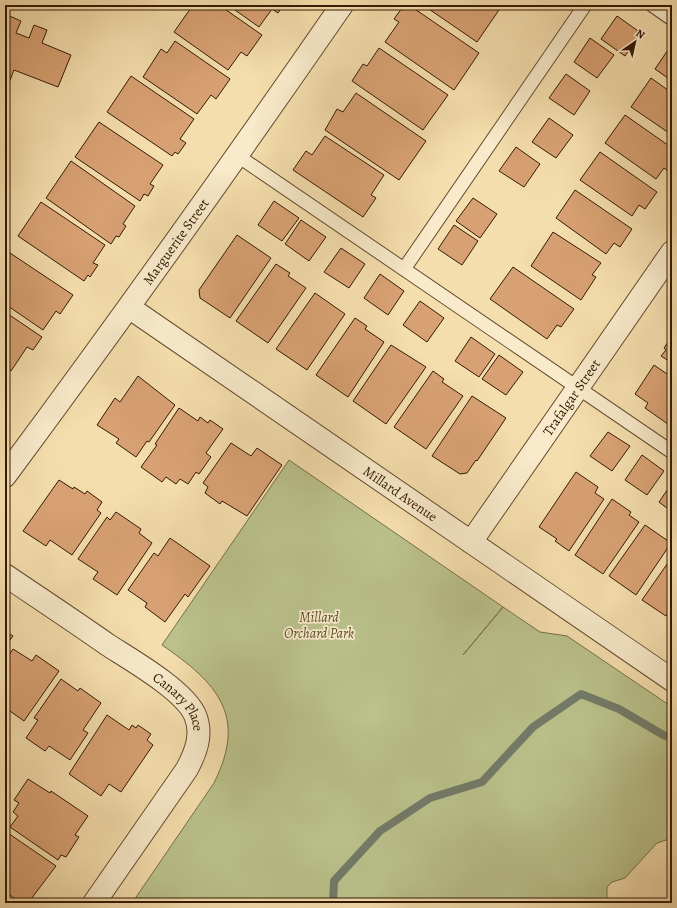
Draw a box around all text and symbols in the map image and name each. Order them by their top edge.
north arrow [615,22,655,62]
text: N [633,26,648,43]
street label: Marguerite Street [138,194,213,289]
street label: Trafalgar Street [538,355,605,440]
street label: Millard Avenue [359,461,441,526]
park label: Millard Orchard Park [284,608,354,643]
street label: Canary Place [149,668,208,732]

